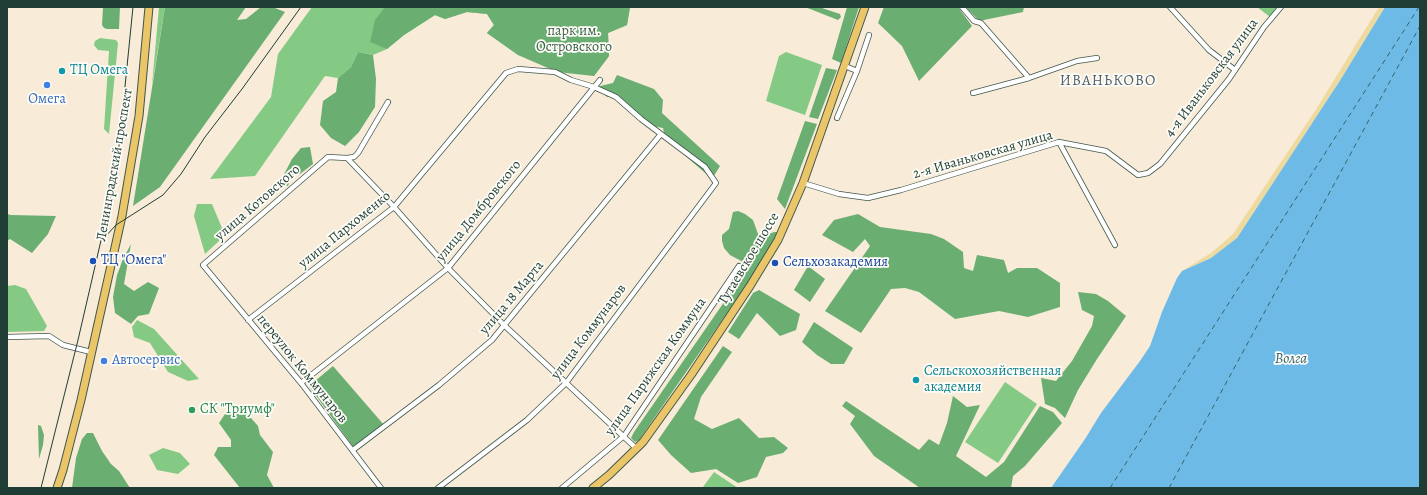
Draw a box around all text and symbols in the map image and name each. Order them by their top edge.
street label: 4-я Иваньковская улица [1162,15,1262,141]
park label: парк им. Островского [536,24,612,56]
place label: ТЦ Омега [70,63,128,79]
marker: ТЦ Омега [57,66,67,76]
district label: ИВАНЬКОВО [1060,72,1156,90]
marker: Омега [42,80,52,90]
street label: Ленинградский проспект [93,87,137,243]
place label: Омега [28,92,66,108]
street label: 2-я Иваньковская улица [911,127,1055,183]
street label: улица Домбровского [433,157,525,265]
street label: улица Котовского [212,162,304,244]
street label: улица Пархоменко [296,188,394,272]
street label: Тутаевское шоссе [715,210,783,308]
place label: ТЦ "Омега" [101,253,166,269]
place label: Сельхозакадемия [783,255,888,271]
marker: ТЦ "Омега" [88,256,98,266]
street label: улица 18 Марта [476,258,548,338]
marker: Сельхозакадемия [770,258,780,268]
street label: улица Коммунаров [548,281,630,383]
street label: улица Парижская Коммуна [602,295,710,439]
street label: переулок Коммунаров [253,311,351,427]
water label: Волга [1275,350,1307,368]
place label: Автосервис [112,353,180,369]
marker: Автосервис [99,356,109,366]
place label: Сельскохозяйственная академия [924,364,1061,396]
marker: Сельскохозяйственная академия [911,375,921,385]
place label: СК "Триумф" [200,402,275,418]
marker: СК "Триумф" [187,405,197,415]

